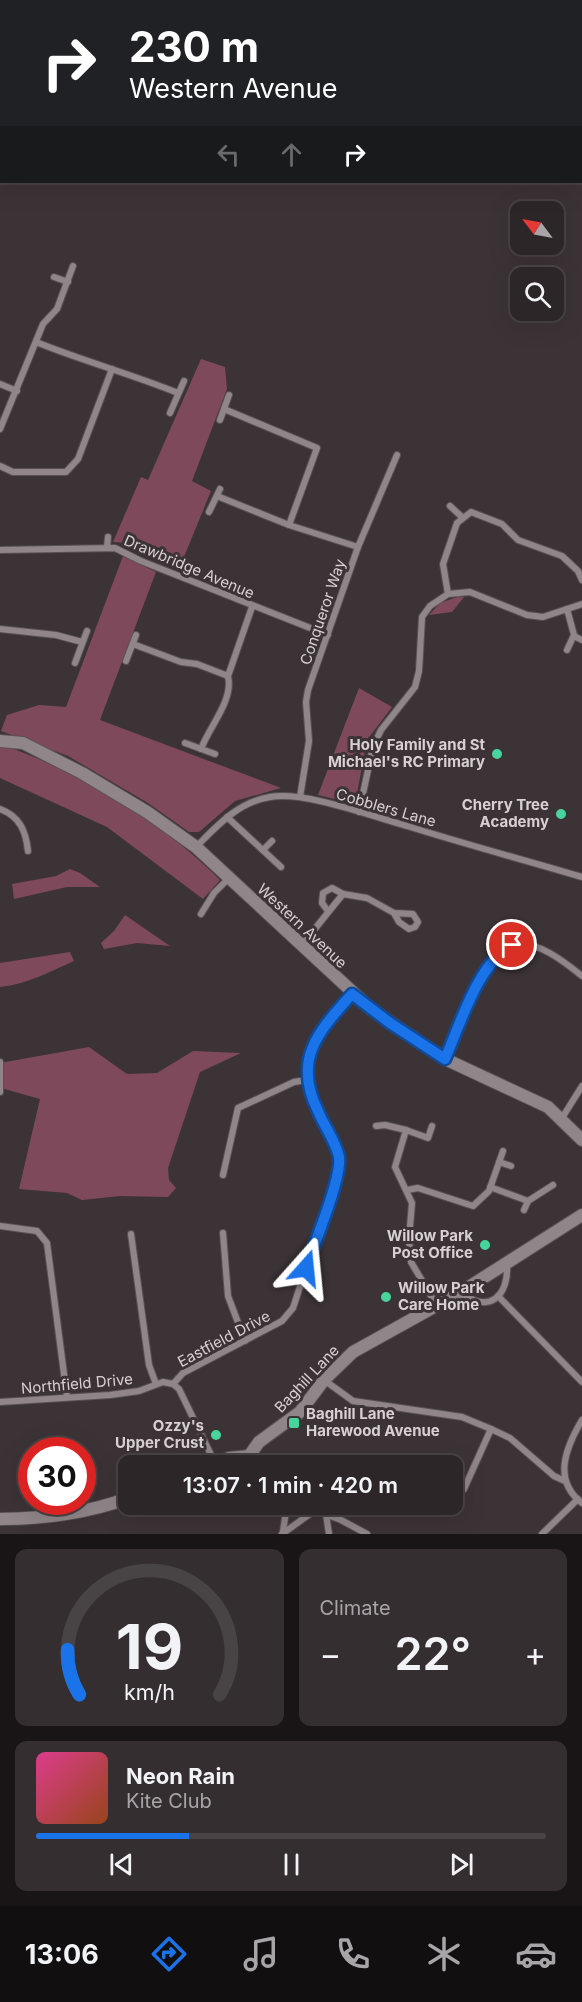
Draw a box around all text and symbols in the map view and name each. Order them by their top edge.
text: 230 m [129,21,259,72]
icon: right [30,24,108,102]
text: Western Avenue [129,72,338,105]
icon: left [212,138,245,171]
icon: ahead [275,138,308,171]
icon: right [338,138,371,171]
north arrow [510,201,564,255]
map controls [510,201,564,321]
button: search [510,267,564,321]
street label: Drawbridge Avenue [121,530,257,603]
street label: Conqueror Way [296,556,350,667]
place label: Holy Family and St Michael's RC Primary [328,735,485,771]
marker: Holy Family and St Michael's RC Primary [490,747,504,761]
street label: Cobblers Lane [334,784,438,831]
place label: Cherry Tree Academy [462,795,549,831]
marker: Cherry Tree Academy [554,807,568,821]
street label: Western Avenue [254,879,351,972]
pin [486,919,537,970]
icon: arrive [495,928,528,961]
place label: Willow Park Post Office [387,1226,473,1262]
position arrow [274,1236,338,1300]
marker: Willow Park Post Office [478,1238,492,1252]
place label: Willow Park Care Home [398,1278,485,1314]
marker: Willow Park Care Home [379,1290,393,1304]
street label: Eastfield Drive [174,1306,273,1371]
street label: Baghill Lane [270,1341,343,1417]
street label: Northfield Drive [20,1369,134,1398]
place label: Baghill Lane Harewood Avenue [306,1404,440,1440]
place label: Ozzy's Upper Crust [115,1416,204,1452]
marker: Baghill Lane Harewood Avenue [287,1416,301,1430]
marker: Ozzy's Upper Crust [209,1428,223,1442]
speed limit sign: 30 [18,1437,96,1515]
text: 13:07 · 1 min · 420 m [183,1472,398,1498]
text: Climate [320,1596,391,1620]
text: 19 [116,1609,183,1684]
text: 22° [394,1626,471,1681]
text: − [320,1634,341,1674]
text: + [524,1634,546,1674]
text: km/h [124,1679,175,1705]
text: Neon Rain [126,1763,235,1789]
text: Kite Club [126,1789,212,1813]
icon: previous [105,1848,138,1881]
icon: pause [275,1848,308,1881]
icon: next [445,1848,478,1881]
icon: directions [148,1933,190,1975]
icon: music [240,1933,282,1975]
icon: phone [332,1933,374,1975]
icon: climate [423,1933,465,1975]
icon: car [515,1933,557,1975]
text: 13:06 [25,1938,99,1971]

